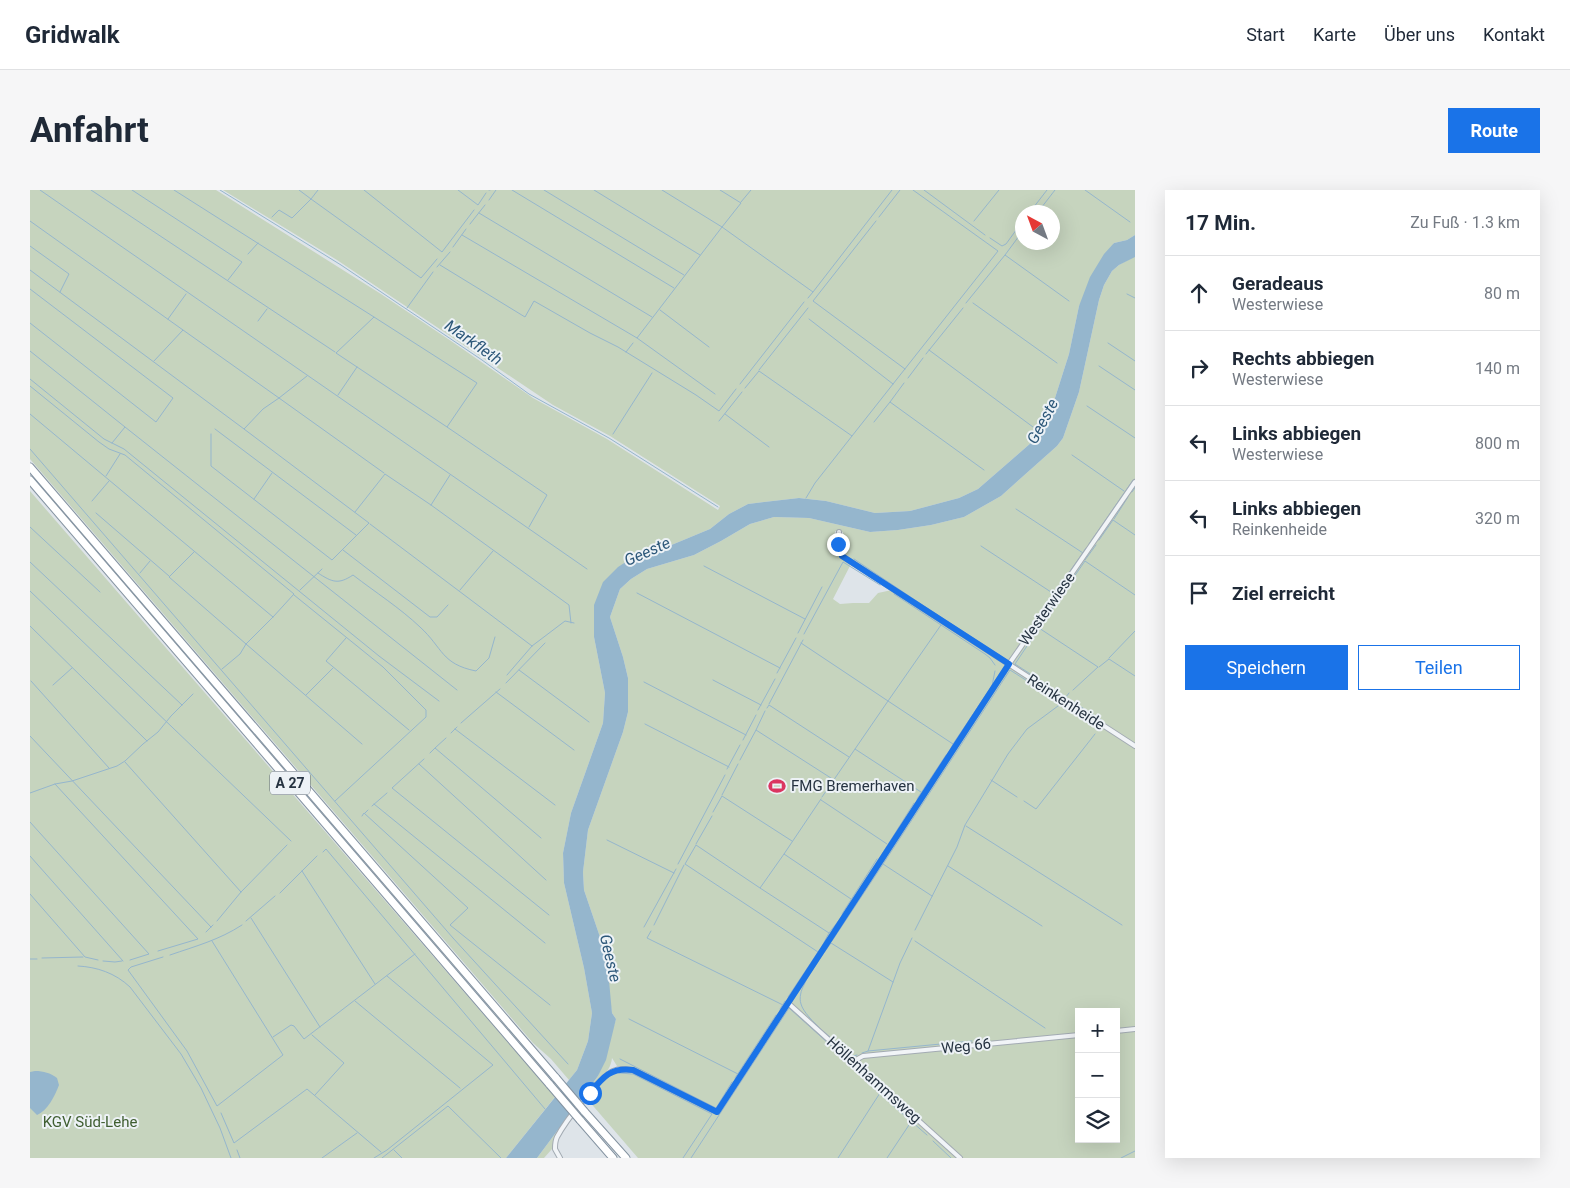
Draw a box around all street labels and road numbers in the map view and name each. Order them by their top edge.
street label: Westerwiese [1015,569,1079,649]
street label: Reinkenheide [1024,670,1108,734]
road number: A 27 [270,772,310,794]
street label: Höllenhammsweg [823,1033,925,1127]
street label: Weg 66 [940,1034,992,1058]

